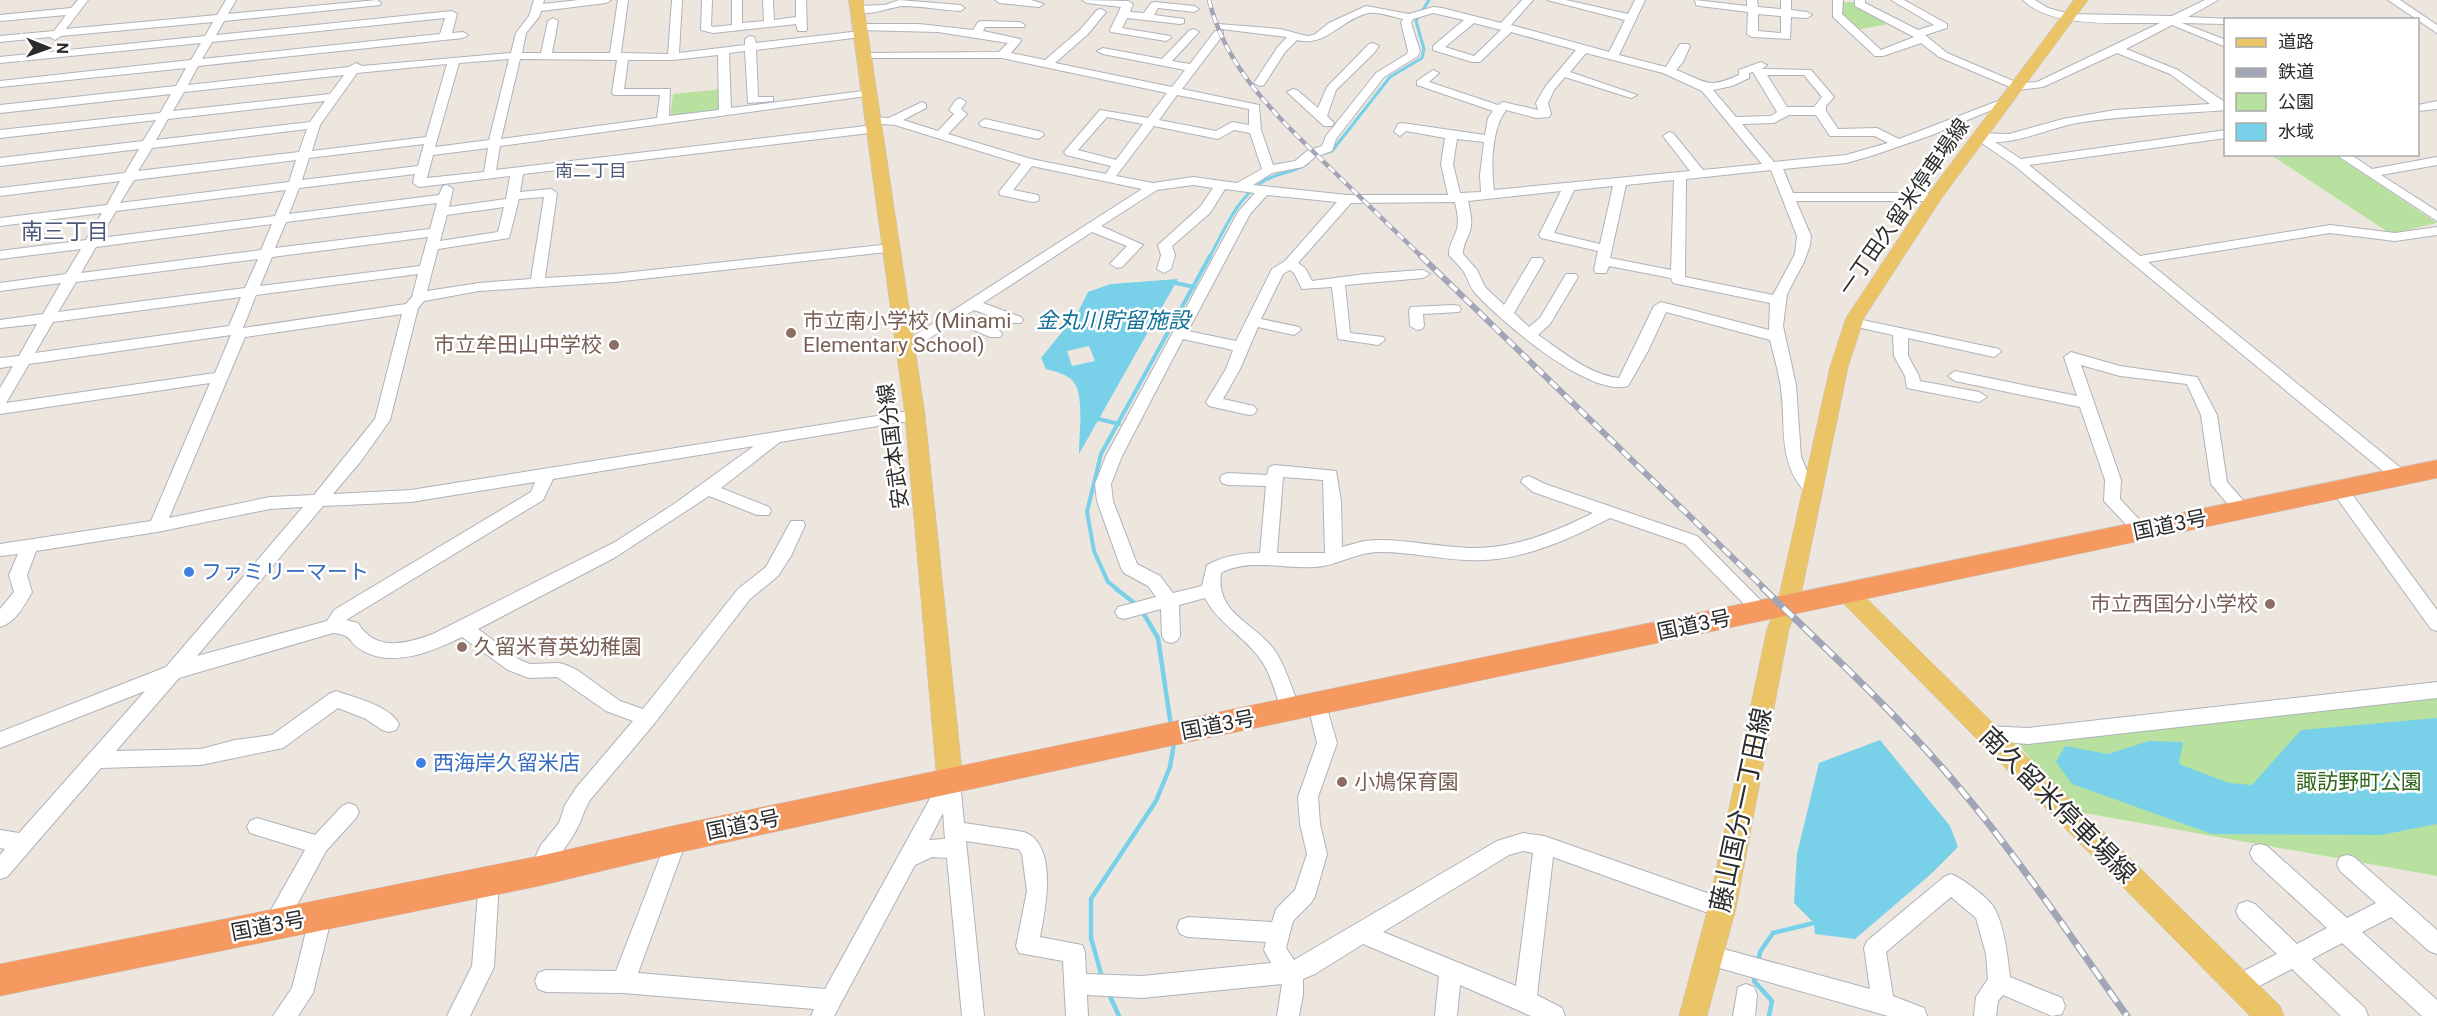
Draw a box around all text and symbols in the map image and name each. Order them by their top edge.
north arrow [18,18,78,78]
legend [2224,18,2419,156]
text: 道路 [2278,31,2314,52]
text: N [53,42,72,54]
text: 鉄道 [2278,61,2314,82]
text: 公園 [2278,91,2314,112]
street label: 一丁田久留米停車場線 [1834,114,1974,300]
text: 水域 [2278,121,2314,142]
district label: 南二丁目 [555,160,627,181]
district label: 南三丁目 [21,219,109,244]
water label: 金丸川貯留施設 [1036,308,1193,333]
place label: 市立南小学校 (Minami Elementary School) [803,309,1011,357]
marker: 市立南小学校 (Minami Elementary School) [784,326,798,340]
place label: 市立牟田山中学校 [434,333,602,357]
marker: 市立牟田山中学校 [607,338,621,352]
street label: 安武本国分線 [873,382,913,510]
street label: 国道3号 [2131,505,2209,545]
place label: ファミリーマート [201,560,369,584]
marker: ファミリーマート [182,565,196,579]
place label: 市立西国分小学校 [2090,592,2258,616]
marker: 市立西国分小学校 [2263,597,2277,611]
street label: 国道3号 [1655,605,1733,645]
place label: 久留米育英幼稚園 [474,635,642,659]
marker: 久留米育英幼稚園 [455,640,469,654]
street label: 藤山国分一丁田線 [1705,705,1777,915]
street label: 国道3号 [1179,706,1257,744]
street label: 南久留米停車場線 [1974,721,2142,889]
place label: 西海岸久留米店 [433,751,580,775]
marker: 西海岸久留米店 [414,756,428,770]
place label: 小鳩保育園 [1354,770,1459,794]
park label: 諏訪野町公園 [2296,770,2422,794]
marker: 小鳩保育園 [1335,775,1349,789]
street label: 国道3号 [704,805,782,845]
street label: 国道3号 [229,907,307,945]

